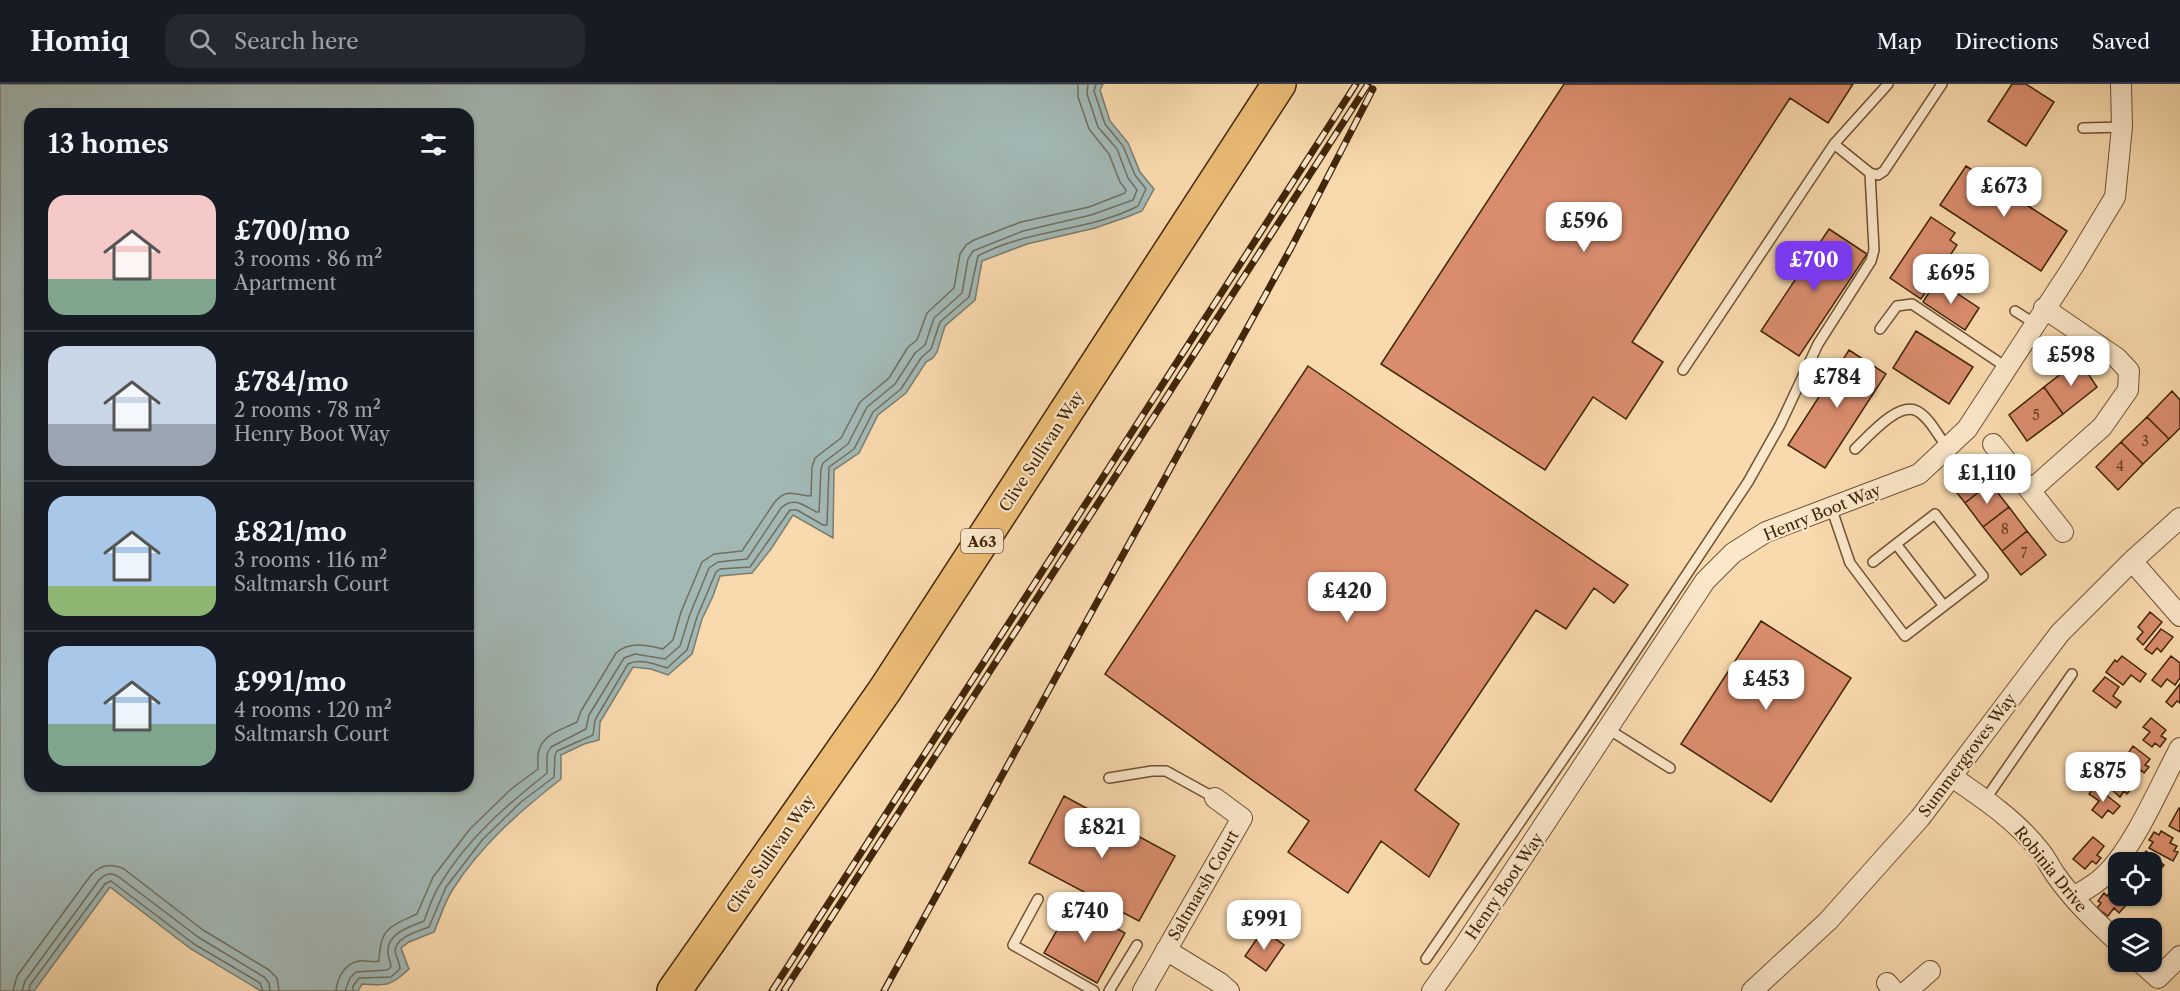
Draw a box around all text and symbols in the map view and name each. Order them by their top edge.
search box [165,14,585,68]
text: Homiq [30,24,129,58]
icon: search [186,25,219,58]
text: Search here [234,28,359,55]
text: Map [1877,29,1922,54]
text: Directions [1955,29,2059,54]
text: Saved [2092,29,2150,54]
text: 13 homes [48,128,169,160]
icon: filters [417,128,450,161]
pin: £673 [1968,167,2040,218]
text: £673 [1981,174,2027,198]
pin: £596 [1548,202,1620,253]
text: £596 [1560,209,1608,233]
text: £700/mo [234,215,350,247]
icon: home [96,219,168,291]
pin: £700 [1778,241,1850,292]
text: 3 rooms · 86 m² [234,247,382,271]
text: £700 [1789,248,1839,272]
pin: £695 [1915,254,1987,305]
text: £695 [1927,261,1975,285]
text: Apartment [234,271,337,295]
pin: £598 [2035,336,2107,387]
text: £598 [2047,343,2095,367]
pin: £784 [1801,358,1873,409]
text: £784 [1813,365,1861,389]
text: £784/mo [234,366,349,398]
icon: home [96,370,168,442]
street label: Clive Sullivan Way [994,386,1088,515]
text: 2 rooms · 78 m² [234,398,381,422]
house number: 5 [2032,406,2040,424]
text: Henry Boot Way [234,422,390,446]
house number: 3 [2141,432,2149,450]
pin: £1,110 [1938,454,2036,505]
house number: 4 [2116,457,2124,475]
text: £1,110 [1958,461,2016,485]
street label: Henry Boot Way [1760,479,1885,545]
text: £821/mo [234,516,347,548]
icon: home [96,520,168,592]
house number: 8 [2001,520,2009,538]
road number: A63 [961,529,1003,553]
house number: 7 [2021,544,2028,562]
text: 3 rooms · 116 m² [234,548,387,572]
text: Saltmarsh Court [234,572,389,596]
pin: £420 [1311,572,1383,623]
text: £420 [1322,579,1372,603]
pin: £453 [1730,660,1802,711]
text: £991/mo [234,666,346,698]
text: £453 [1742,667,1790,691]
icon: home [96,670,168,742]
street label: Summergroves Way [1914,688,2021,821]
text: 4 rooms · 120 m² [234,698,392,722]
text: Saltmarsh Court [234,722,389,746]
pin: £875 [2067,752,2139,803]
text: £875 [2079,759,2127,783]
street label: Clive Sullivan Way [722,790,819,917]
pin: £821 [1066,808,1138,859]
text: £821 [1079,815,1125,839]
street label: Robinia Drive [2010,822,2092,916]
street label: Saltmarsh Court [1163,826,1243,944]
street label: Henry Boot Way [1461,828,1548,943]
map controls [2108,852,2162,972]
button: locate [2108,852,2162,906]
pin: £740 [1049,892,1121,943]
text: £740 [1061,899,1109,923]
pin: £991 [1228,900,1300,951]
text: £991 [1241,907,1287,931]
button: layers [2108,918,2162,972]

